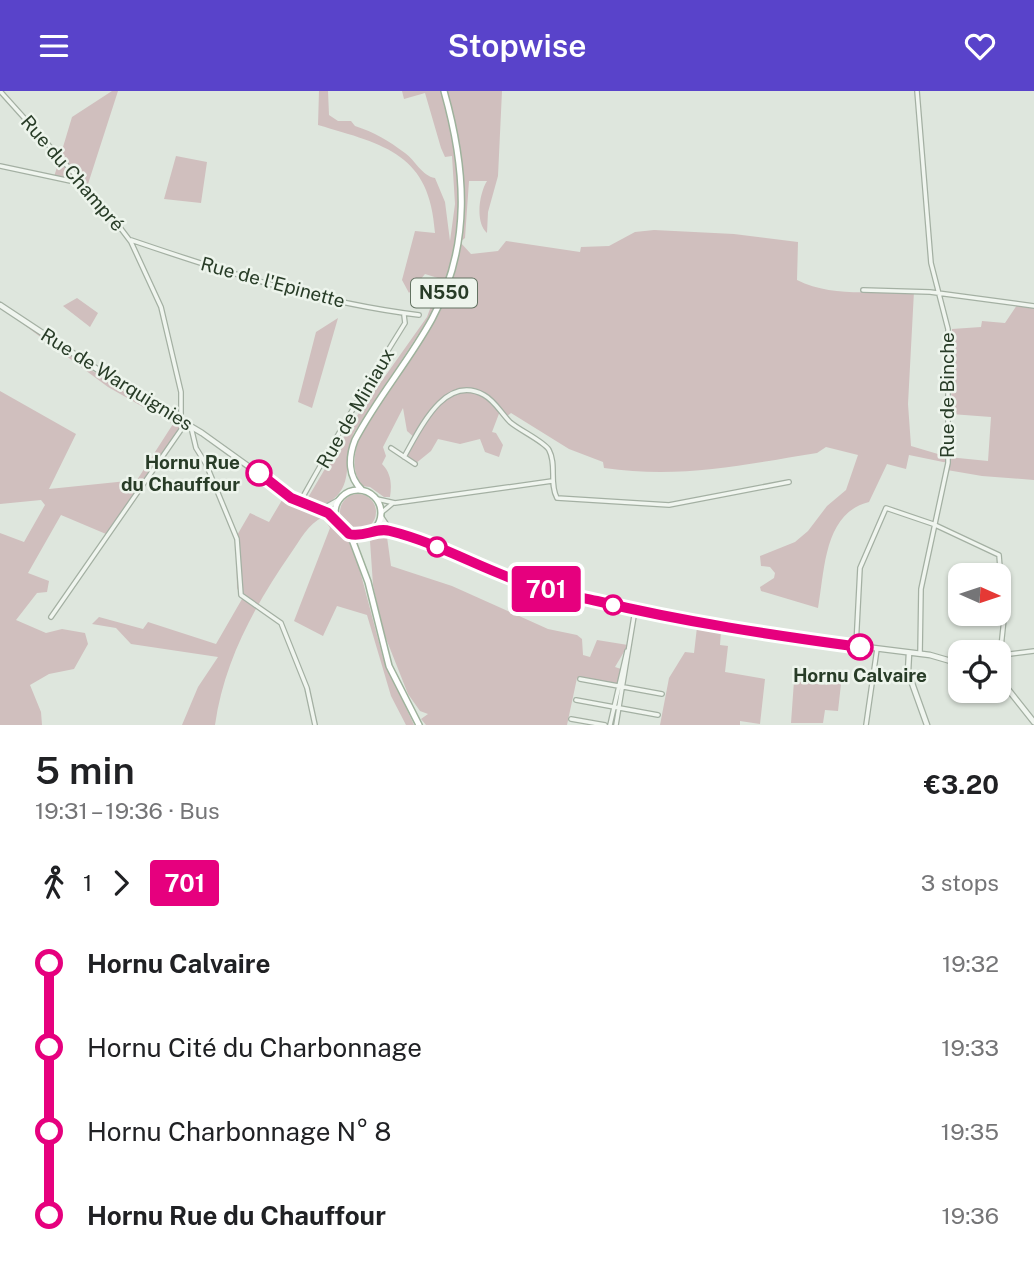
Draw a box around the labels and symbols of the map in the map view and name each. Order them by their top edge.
street label: Rue du Champré [17,111,129,235]
street label: Rue de l'Epinette [199,252,347,312]
road number: N550 [411,279,477,307]
street label: Rue de Warquignies [37,323,197,435]
street label: Rue de Binche [936,332,958,458]
street label: Rue de Miniaux [312,344,398,472]
place label: Hornu Rue du Chauffour [121,451,240,495]
marker: Hornu Rue du Chauffour [246,460,272,486]
unlabelled marker [427,537,447,557]
north arrow [948,563,1012,627]
line badge: 701 [506,566,586,612]
unlabelled marker [603,595,623,615]
marker: Hornu Calvaire [847,634,873,660]
place label: Hornu Calvaire [793,664,927,686]

